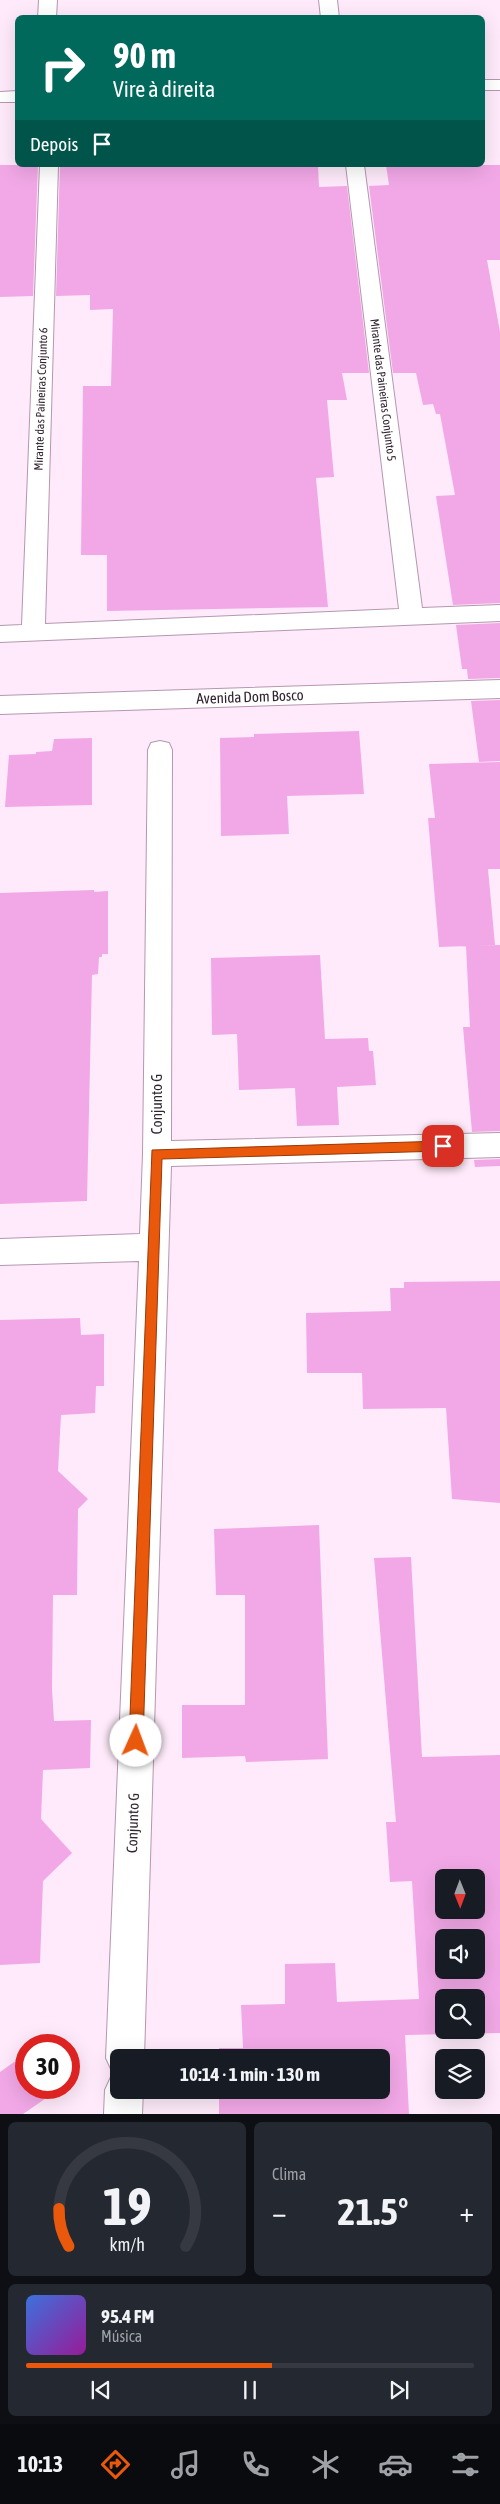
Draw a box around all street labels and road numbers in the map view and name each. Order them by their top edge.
street label: Mirante das Paineiras Conjunto 5 [367,318,399,462]
street label: Mirante das Paineiras Conjunto 6 [32,327,51,471]
street label: Avenida Dom Bosco [196,686,304,707]
street label: Conjunto G [148,1074,165,1134]
street label: Conjunto G [123,1793,142,1853]

